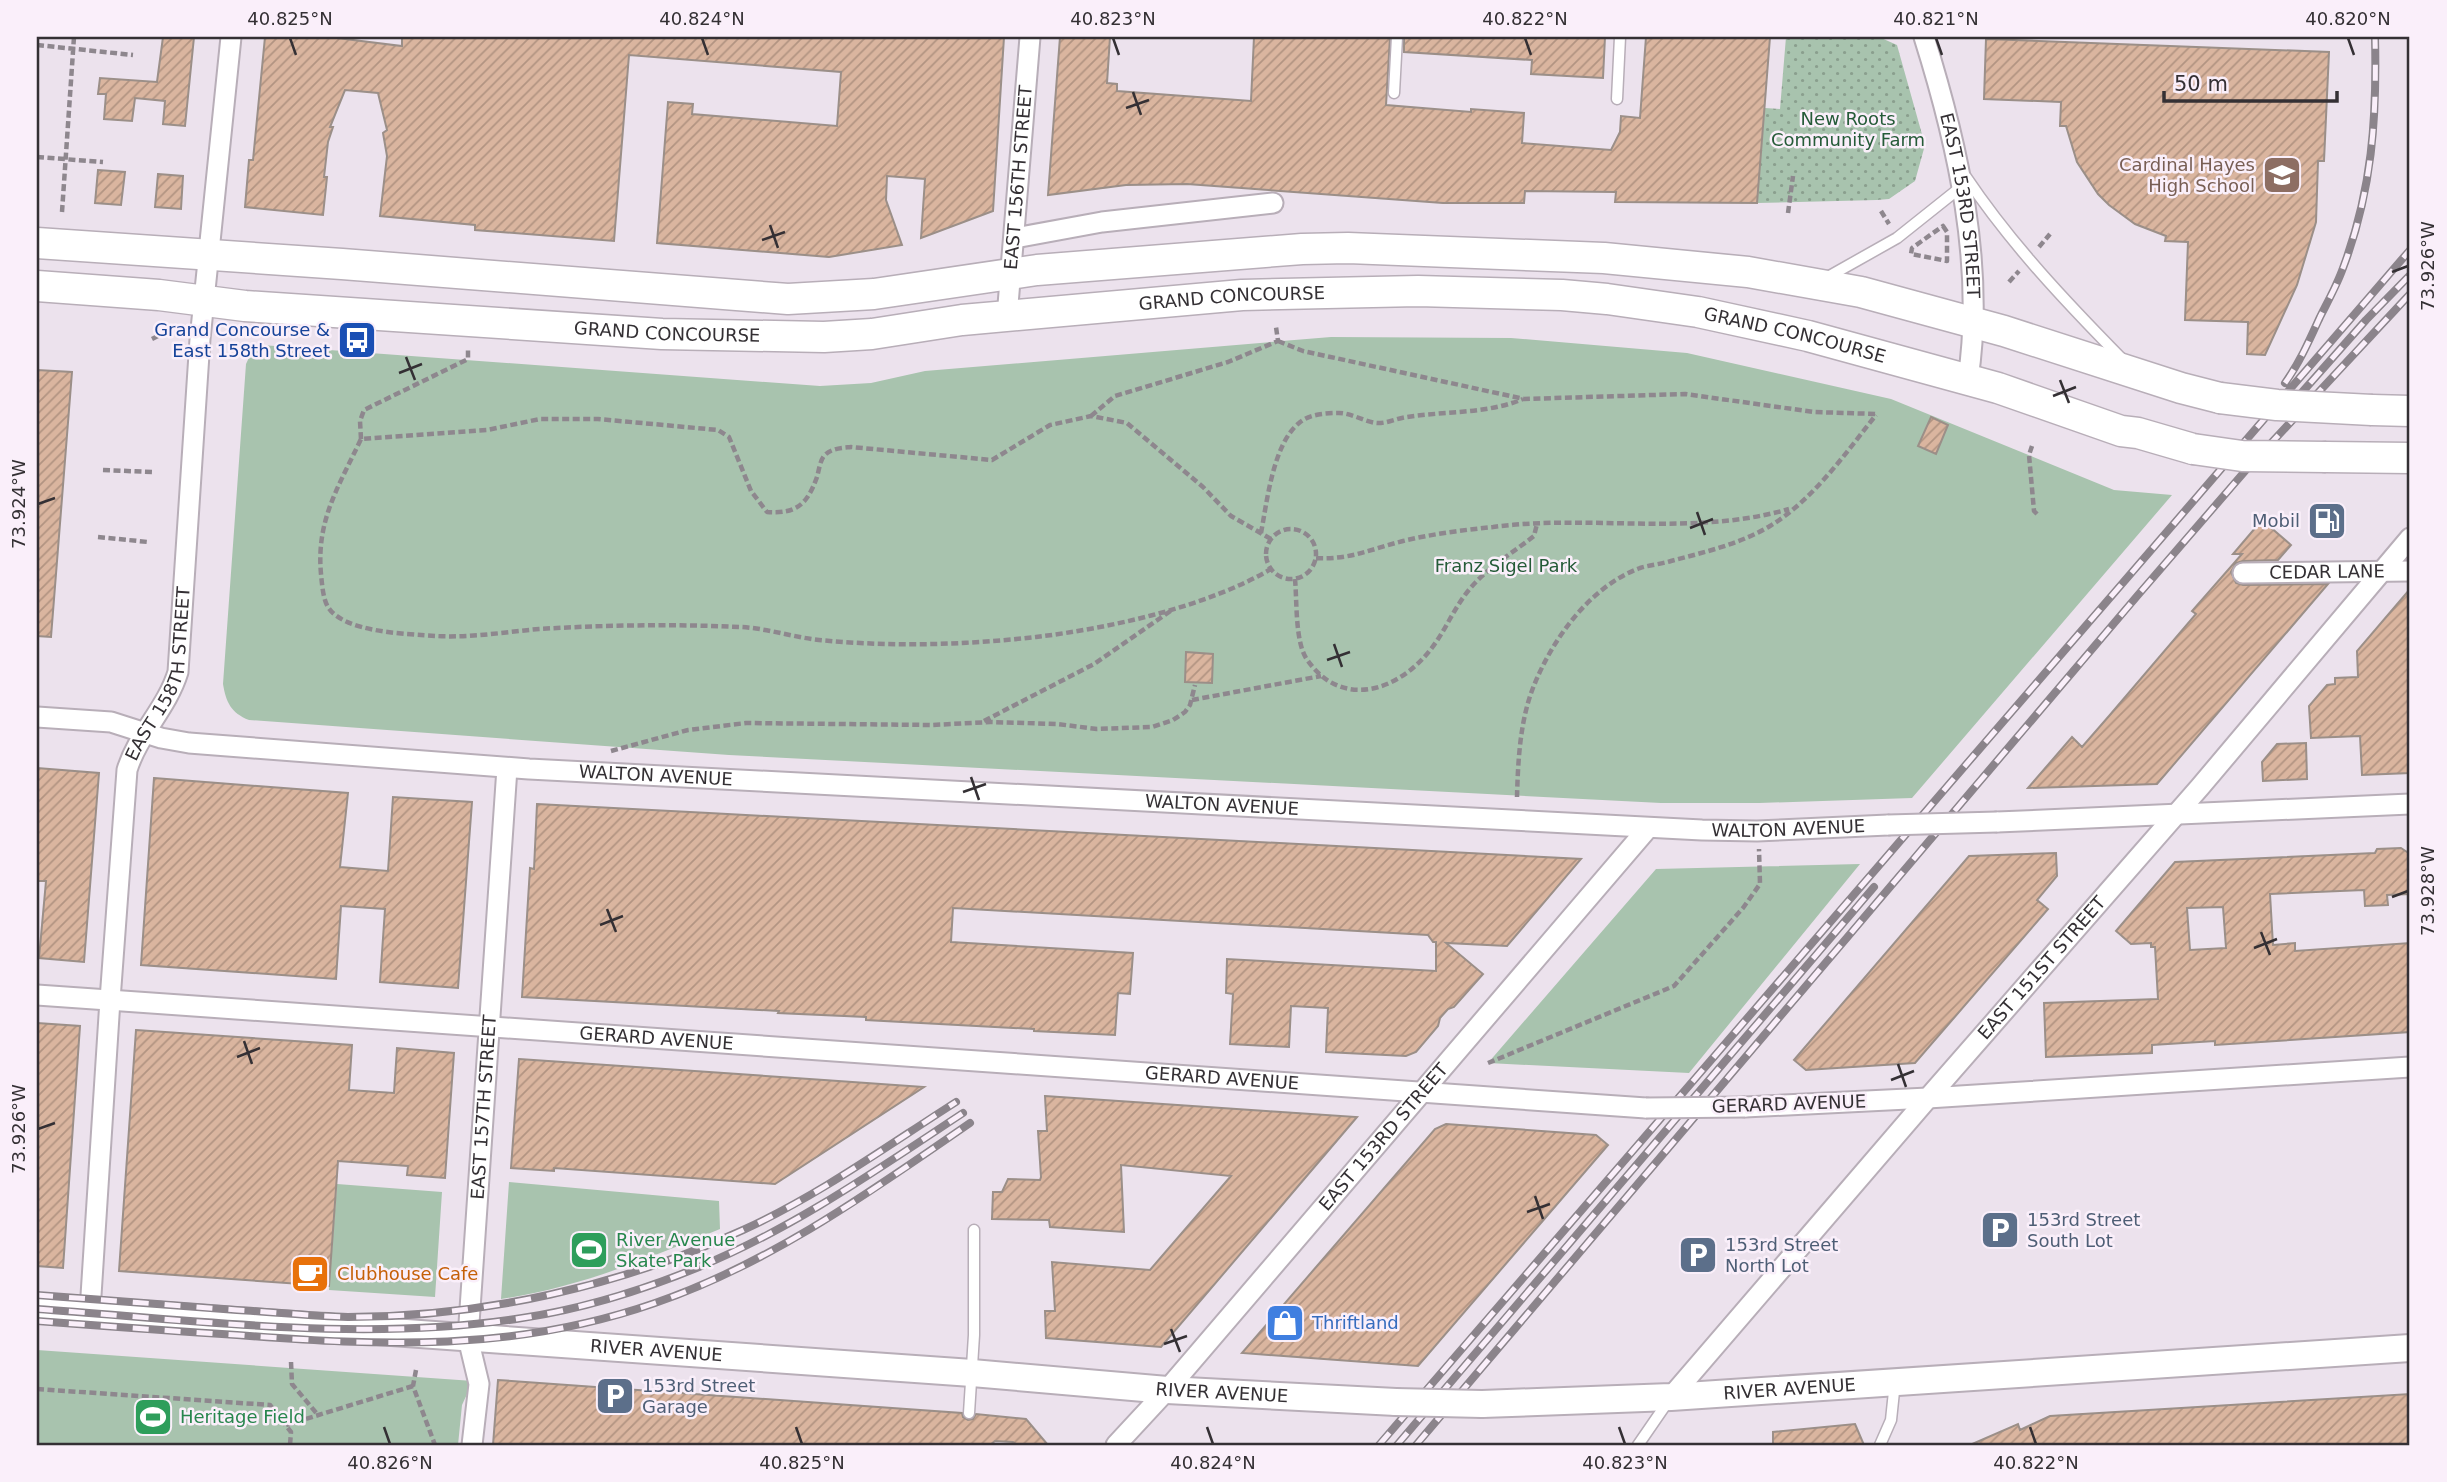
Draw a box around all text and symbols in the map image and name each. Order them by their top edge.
text: 40.825°N [247,8,333,29]
text: 40.824°N [659,8,745,29]
text: 40.823°N [1070,8,1156,29]
text: 40.822°N [1482,8,1568,29]
text: 40.821°N [1893,8,1979,29]
text: 40.820°N [2305,8,2391,29]
scale bar [2164,60,2337,104]
text: 50 m [2174,72,2228,96]
street label: EAST 156TH STREET [1000,83,1036,271]
park label: New Roots Community Farm [1771,108,1925,150]
street label: EAST 153RD STREET [1936,111,1984,299]
place label: Cardinal Hayes High School [2119,154,2255,196]
school or university icon: Cardinal Hayes High School [2261,154,2303,196]
text: 73.926°W [2417,221,2438,311]
street label: GRAND CONCOURSE [1138,282,1325,314]
street label: GRAND CONCOURSE [1702,303,1888,367]
street label: GRAND CONCOURSE [573,317,761,346]
place label: Grand Concourse & East 158th Street [154,319,330,361]
bus stop icon: Grand Concourse & East 158th Street [336,319,378,361]
text: 73.924°W [8,459,29,549]
fuel station icon: Mobil [2306,500,2348,542]
place label: Mobil [2252,510,2300,531]
park label: Franz Sigel Park [1435,555,1578,576]
street label: CEDAR LANE [2269,560,2385,583]
street label: EAST 158TH STREET [121,585,194,764]
street label: WALTON AVENUE [578,761,733,790]
street label: WALTON AVENUE [1145,790,1299,819]
street label: WALTON AVENUE [1711,815,1866,841]
text: 73.928°W [2417,846,2438,936]
street label: EAST 151ST STREET [1973,891,2110,1043]
street label: EAST 157TH STREET [466,1013,500,1200]
street label: GERARD AVENUE [579,1022,734,1054]
street label: EAST 153RD STREET [1314,1058,1453,1215]
street label: GERARD AVENUE [1144,1062,1300,1094]
text: 73.926°W [8,1084,29,1174]
street label: GERARD AVENUE [1711,1090,1866,1117]
parking icon: 153rd Street South Lot [1979,1209,2021,1251]
place label: 153rd Street South Lot [2027,1209,2140,1251]
sports icon: River Avenue Skate Park [568,1229,610,1271]
place label: River Avenue Skate Park [616,1229,735,1271]
parking icon: 153rd Street North Lot [1677,1234,1719,1276]
place label: 153rd Street North Lot [1725,1234,1838,1276]
cafe icon: Clubhouse Cafe [289,1253,331,1295]
place label: Clubhouse Cafe [337,1263,478,1284]
shop icon: Thriftland [1264,1302,1306,1344]
place label: Thriftland [1311,1312,1399,1333]
street label: RIVER AVENUE [590,1335,723,1365]
street label: RIVER AVENUE [1723,1374,1856,1404]
parking icon: 153rd Street Garage [594,1375,636,1417]
place label: 153rd Street Garage [642,1375,755,1417]
street label: RIVER AVENUE [1155,1378,1289,1406]
sports icon: Heritage Field [132,1396,174,1438]
place label: Heritage Field [180,1406,305,1427]
text: 40.826°N [347,1452,433,1473]
text: 40.825°N [759,1452,845,1473]
text: 40.824°N [1170,1452,1256,1473]
text: 40.823°N [1582,1452,1668,1473]
text: 40.822°N [1993,1452,2079,1473]

